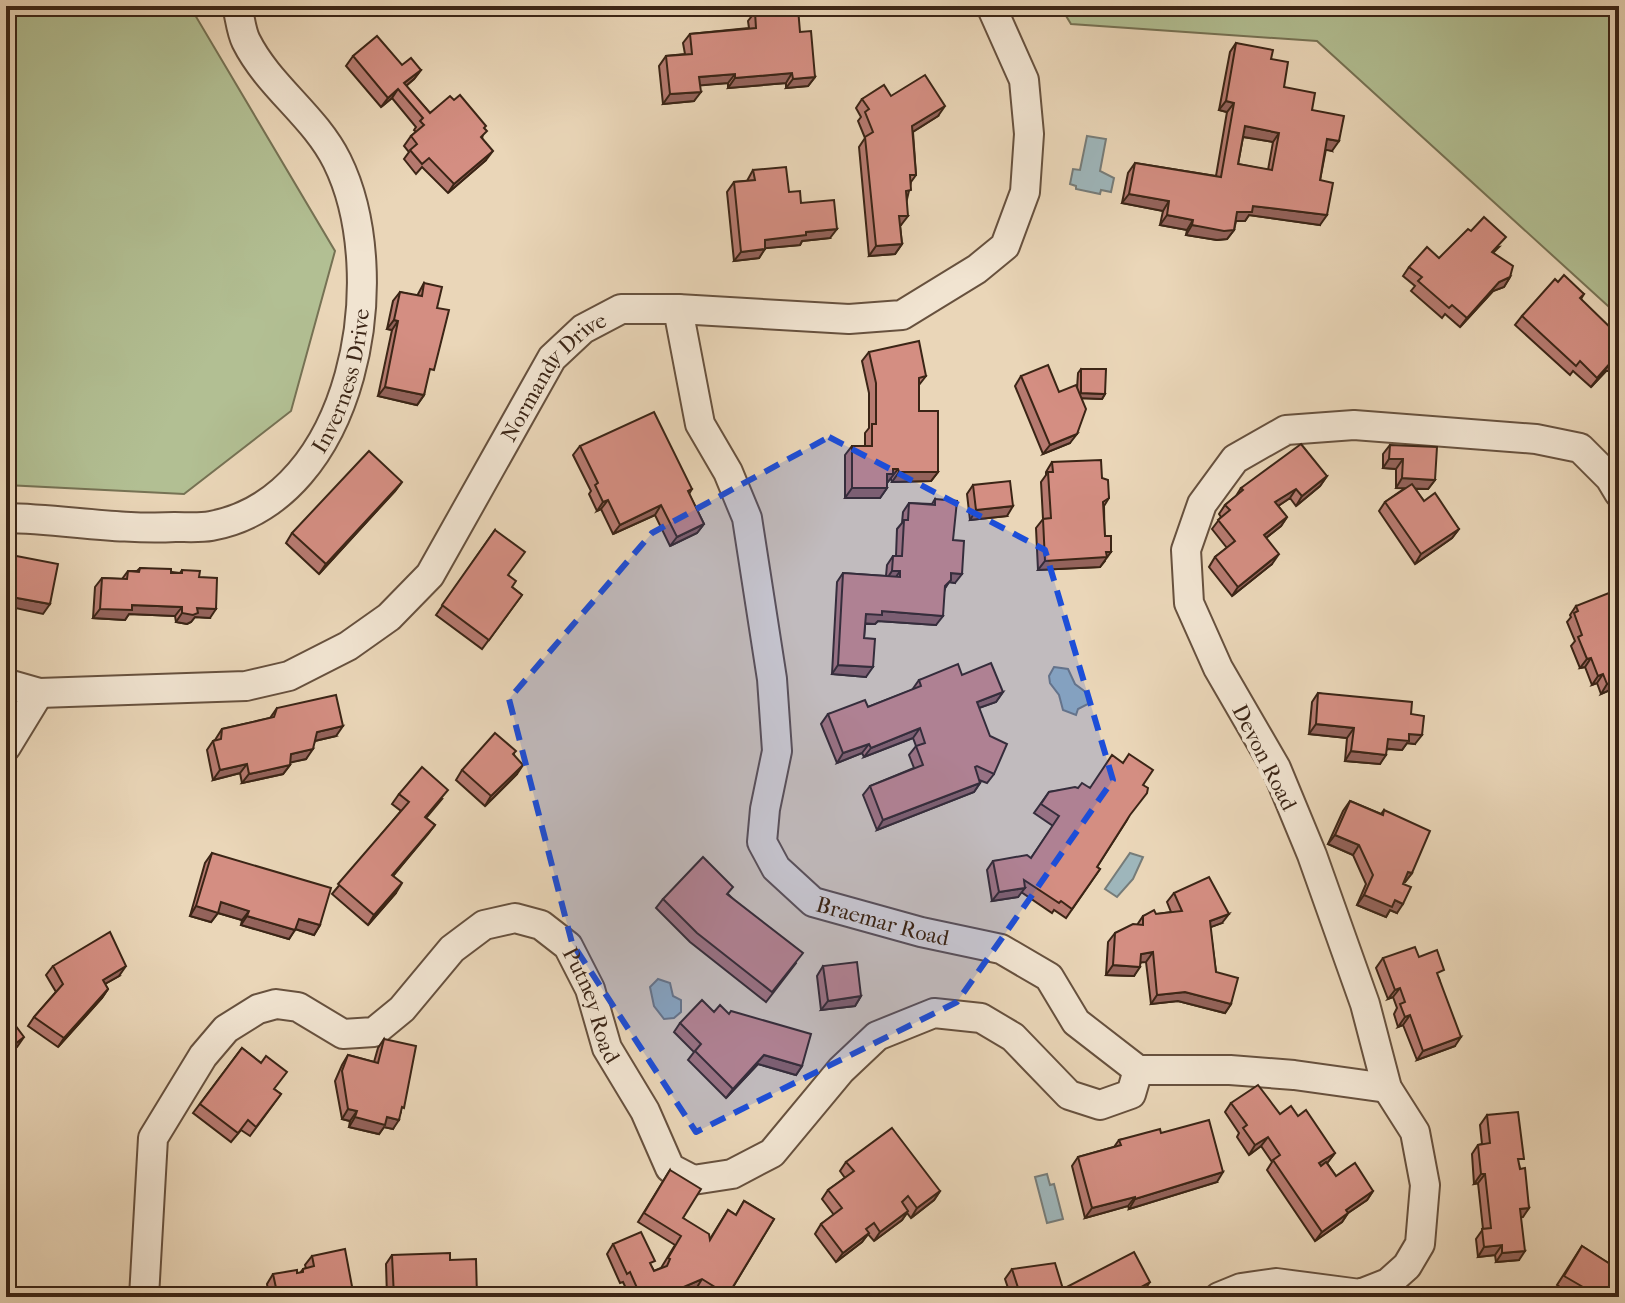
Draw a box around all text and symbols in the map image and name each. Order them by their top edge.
street label: Normandy Drive [496,307,611,446]
street label: Inverness Drive [306,308,375,458]
street label: Devon Road [1226,700,1302,816]
street label: Braemar Road [813,892,952,952]
street label: Putney Road [557,943,626,1069]

